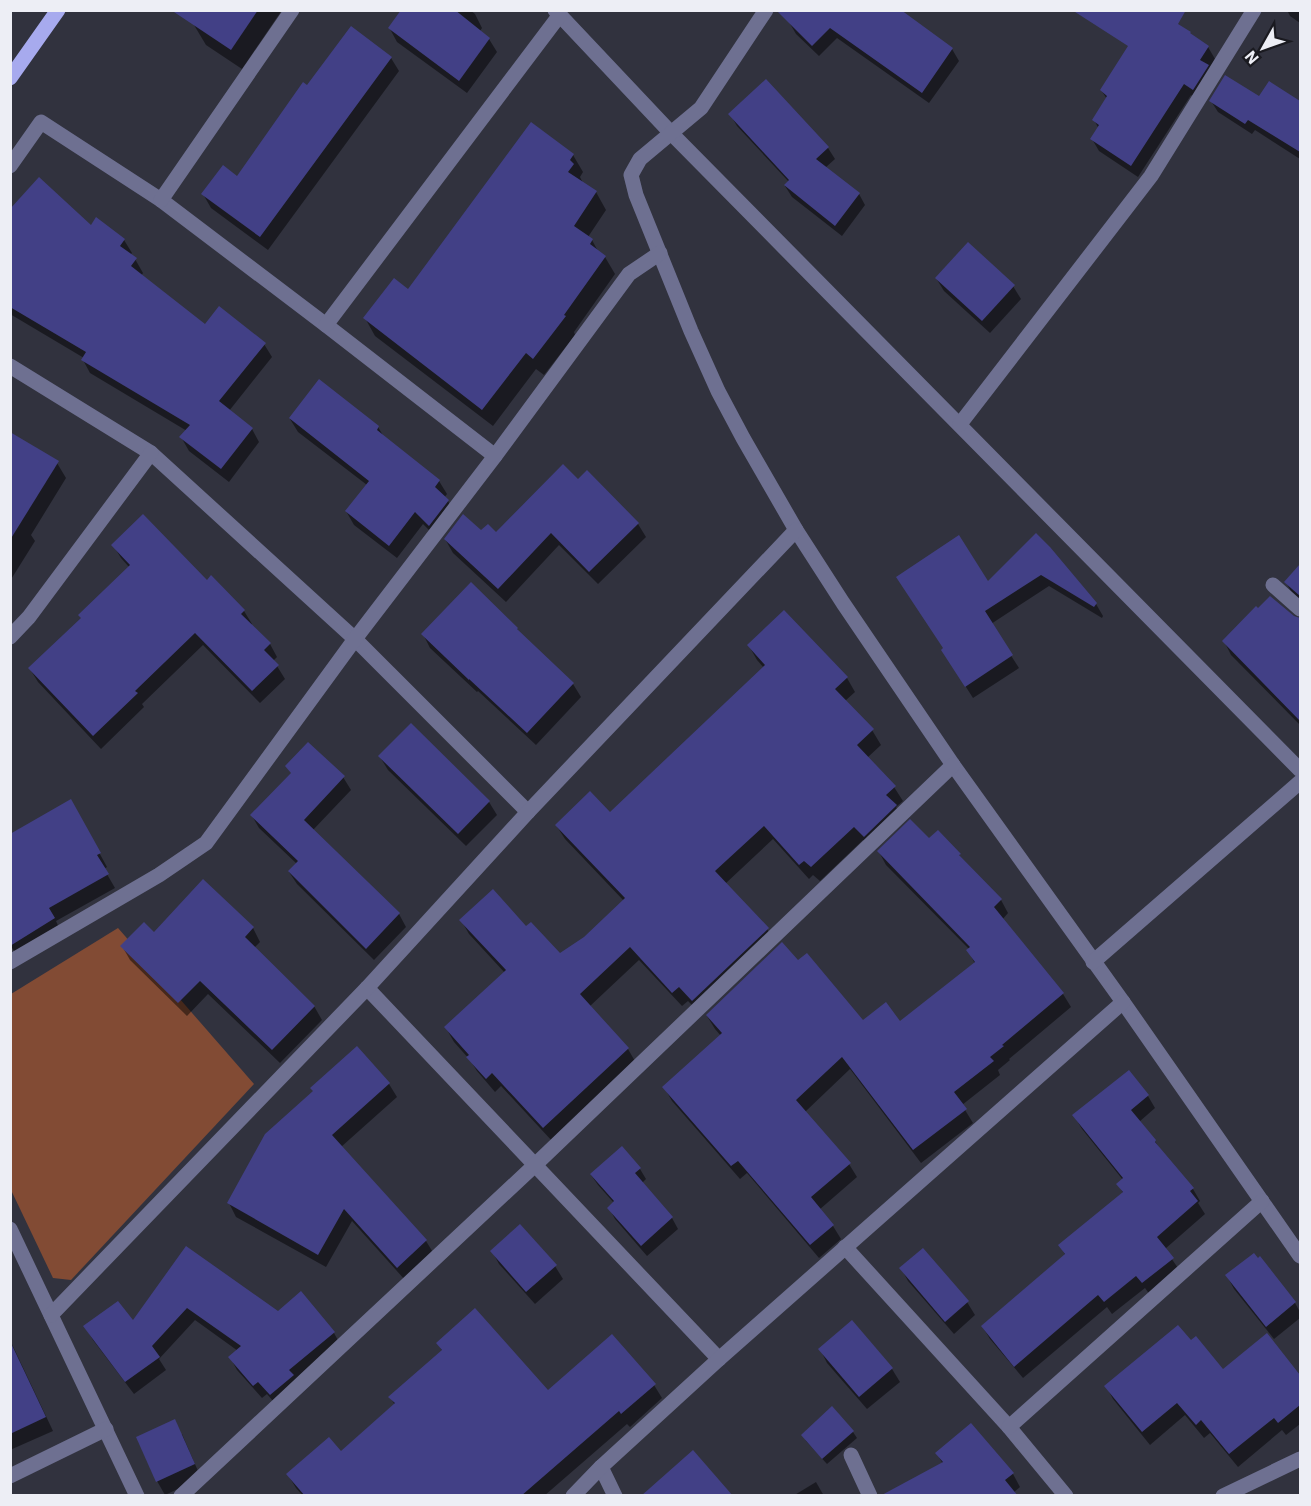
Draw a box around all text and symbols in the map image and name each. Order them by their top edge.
north arrow [1233,18,1293,78]
text: N [1240,47,1263,69]

